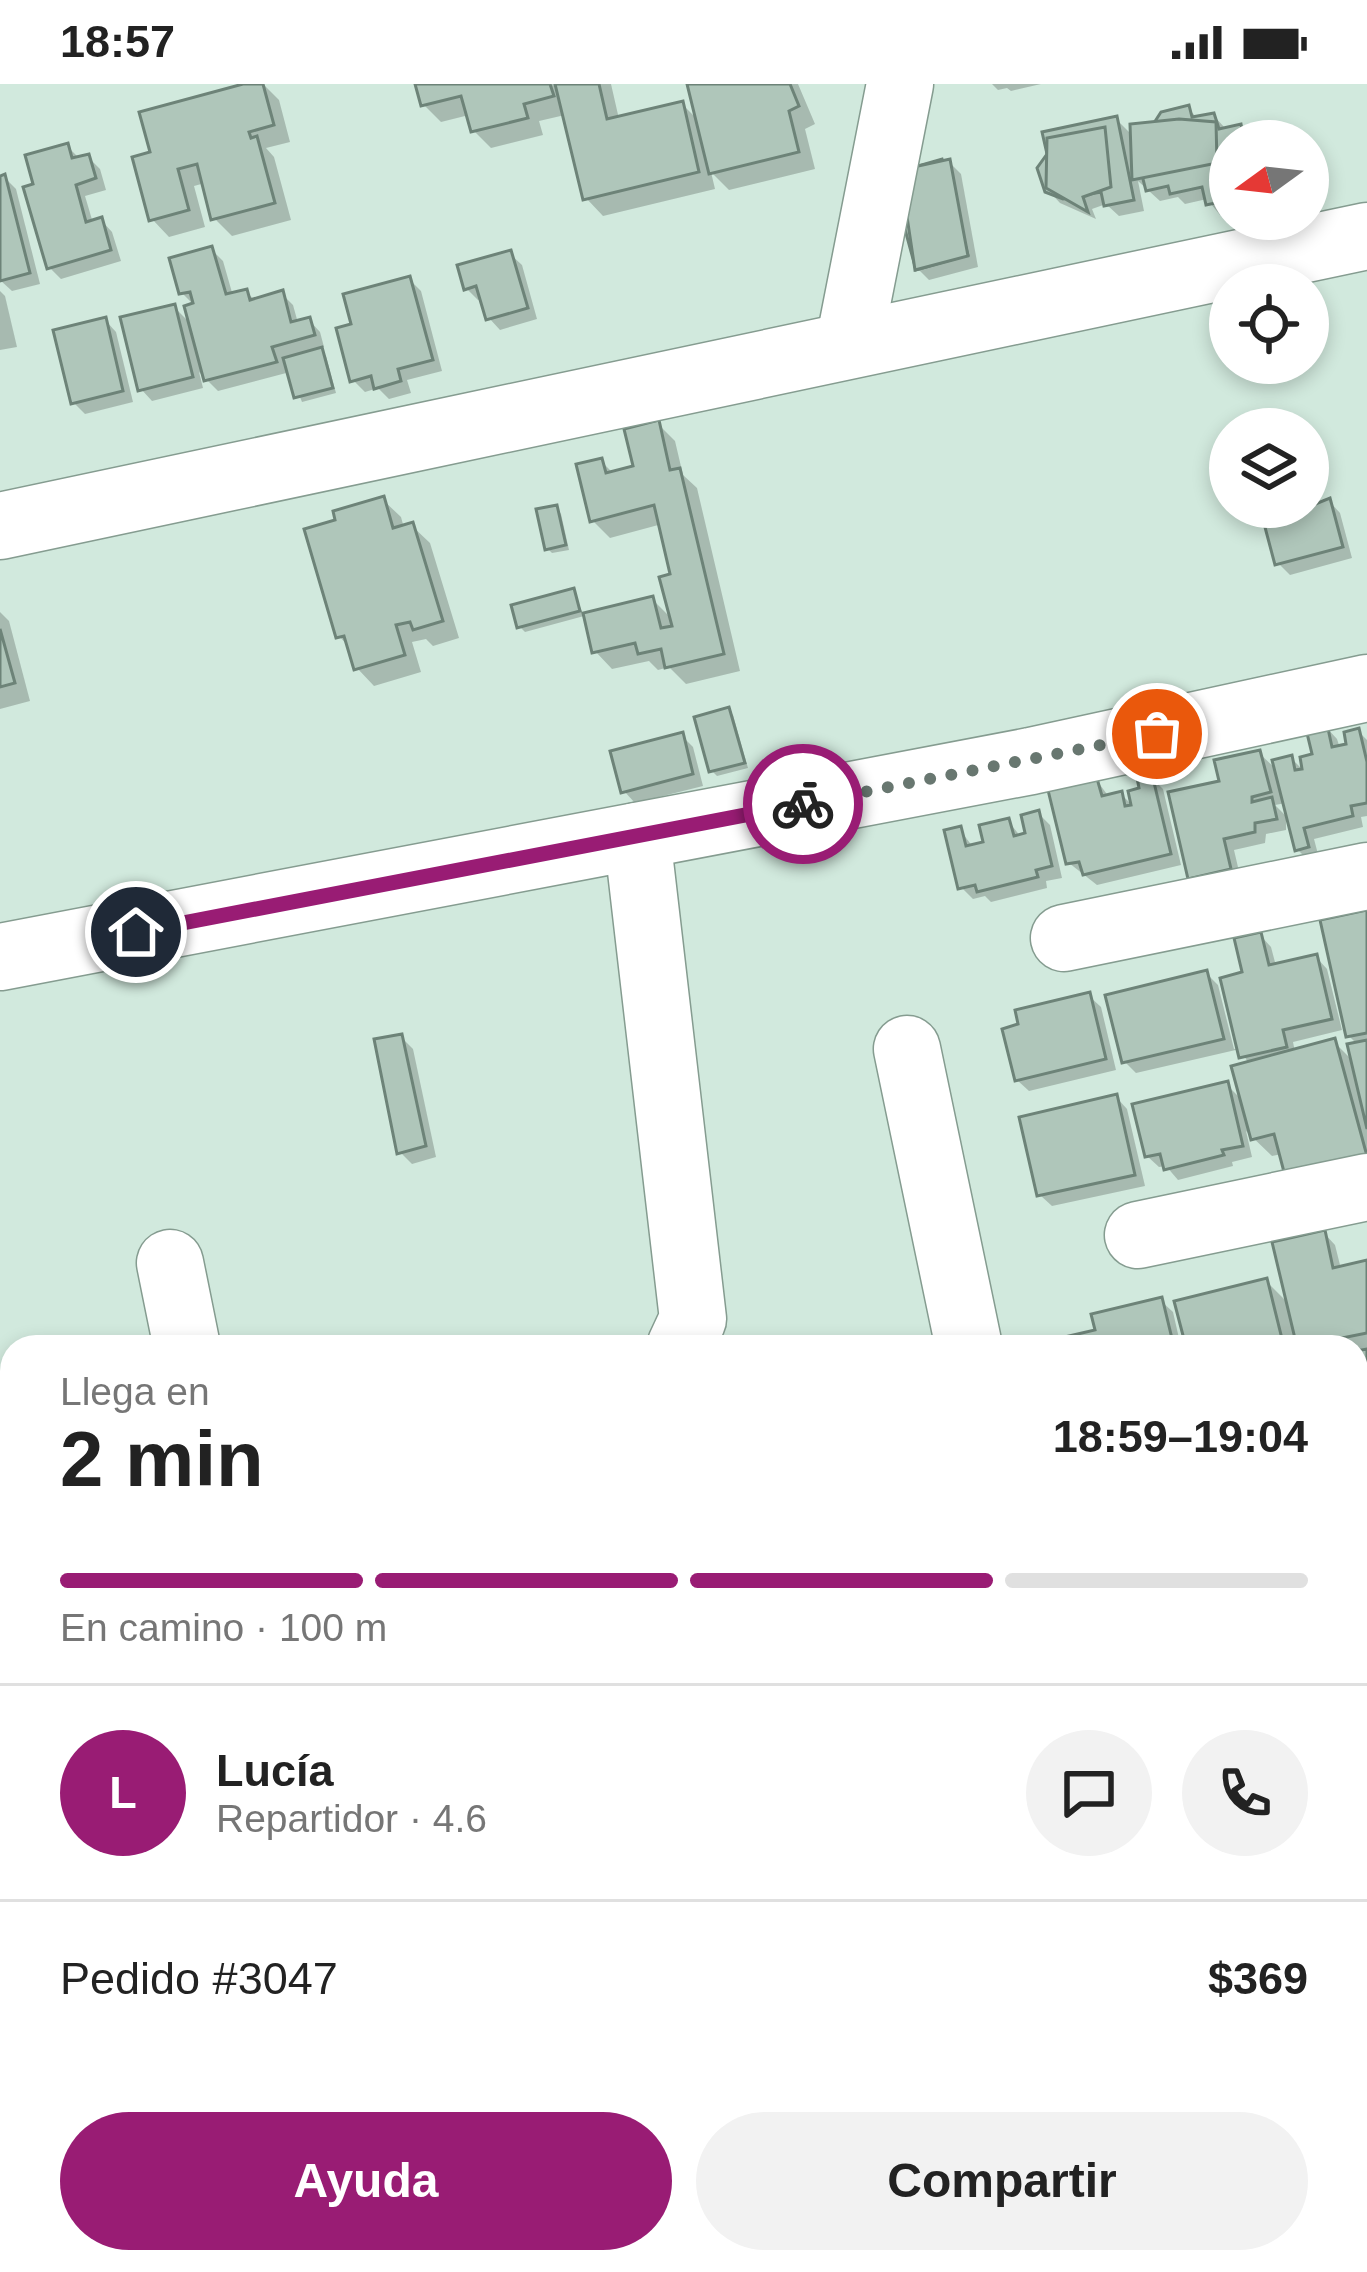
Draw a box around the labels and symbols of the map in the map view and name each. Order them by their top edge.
north arrow [1209,120,1329,240]
pin [1106,683,1208,785]
courier [743,744,863,864]
pin [85,881,187,983]

